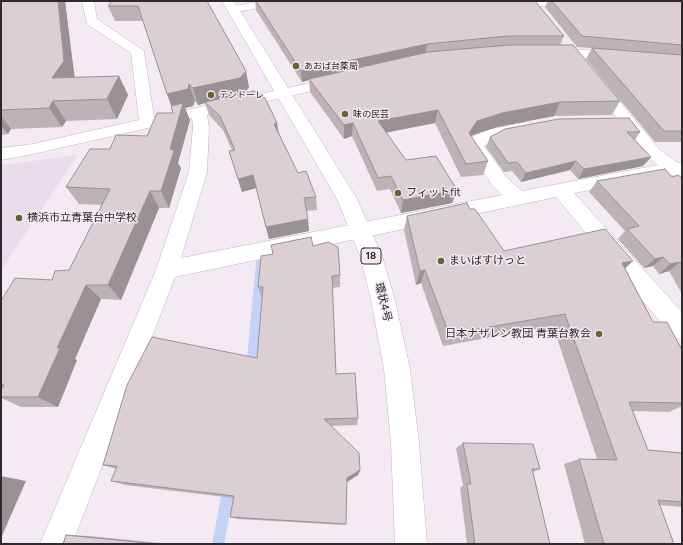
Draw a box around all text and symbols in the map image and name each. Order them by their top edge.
marker: あおば台薬局 [291,61,301,71]
place label: あおば台薬局 [304,61,358,71]
marker: テンドーレ [206,90,216,100]
place label: テンドーレ [219,90,264,100]
marker: 味の民芸 [340,109,350,119]
place label: 味の民芸 [353,109,389,119]
place label: フィットfit [406,186,461,200]
marker: フィットfit [393,188,403,198]
place label: 横浜市立青葉台中学校 [27,211,137,225]
marker: 横浜市立青葉台中学校 [14,213,24,223]
road number: 18 [361,248,381,264]
place label: まいばすけっと [449,254,526,268]
marker: まいばすけっと [436,256,446,266]
street label: 環状4号 [372,281,394,323]
place label: 日本ナザレン教団 青葉台教会 [445,327,591,341]
marker: 日本ナザレン教団 青葉台教会 [594,329,604,339]

